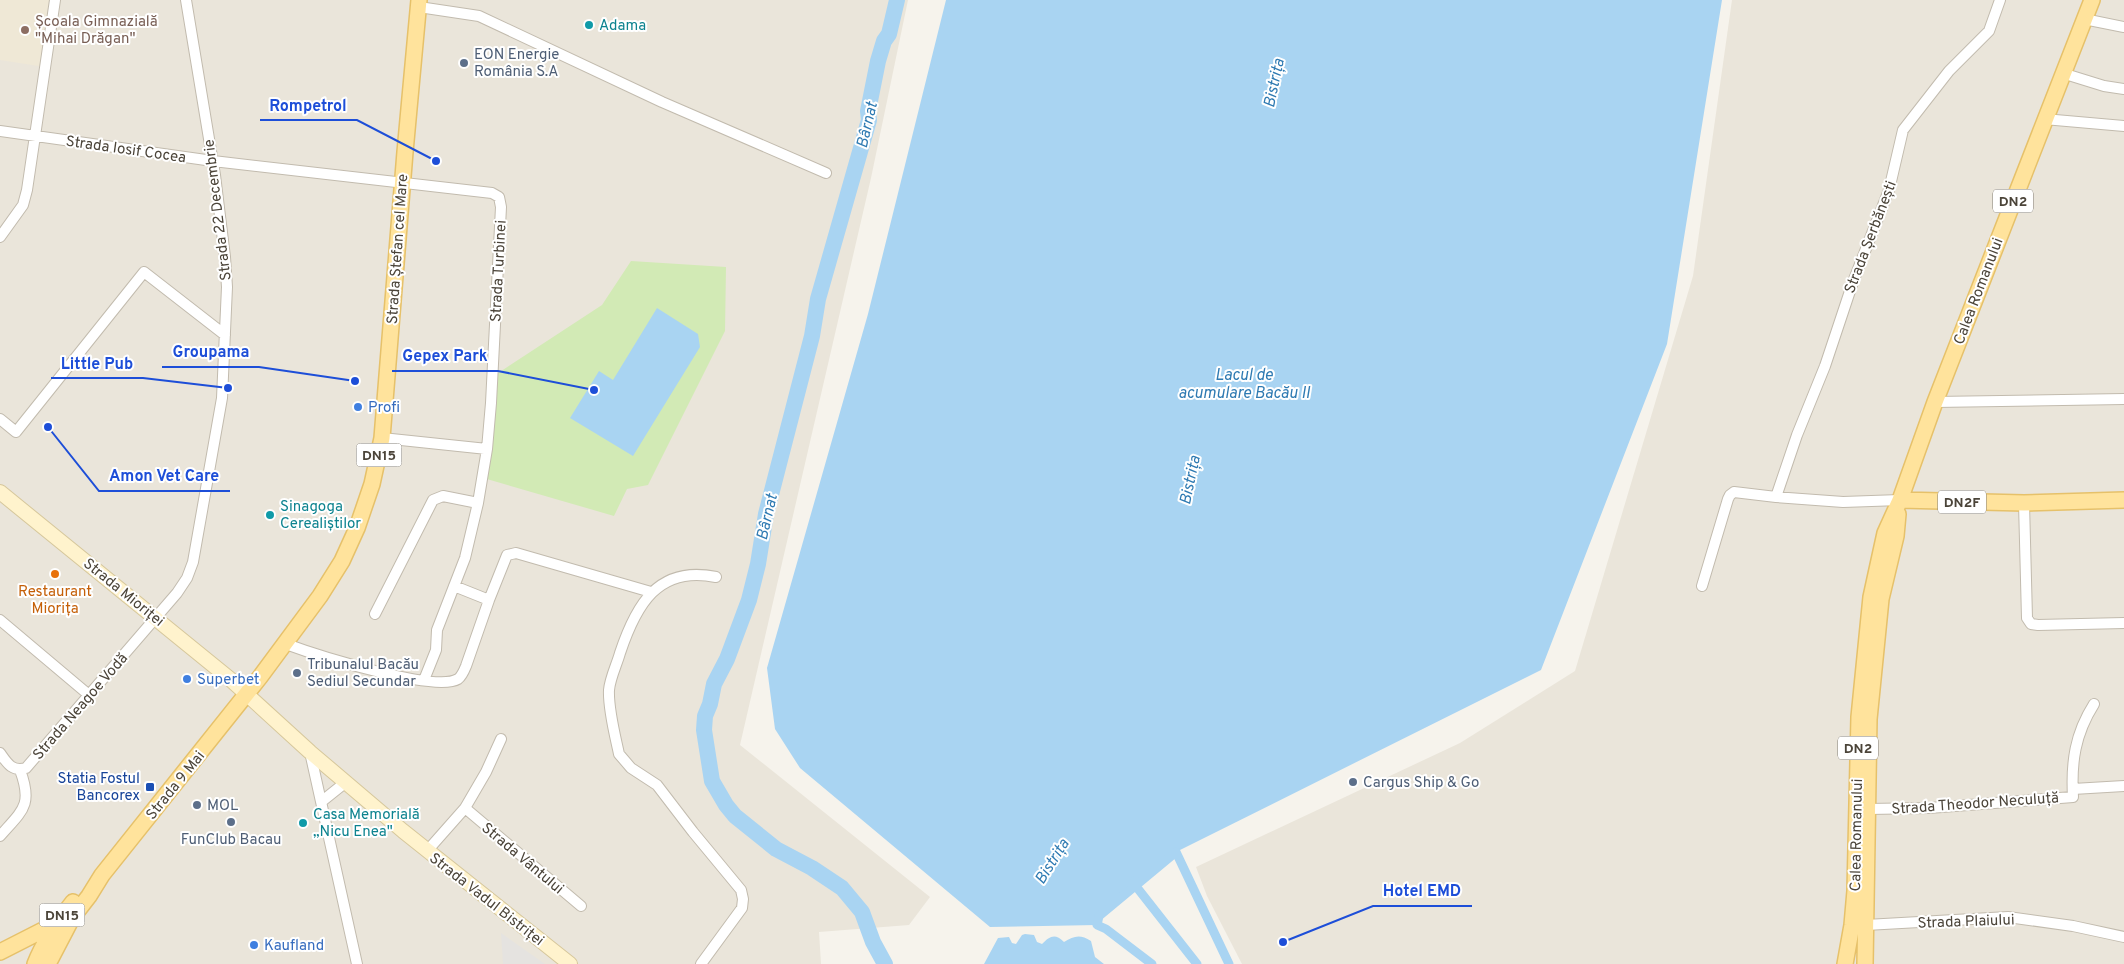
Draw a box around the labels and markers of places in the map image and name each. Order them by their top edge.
place label: Școala Gimnazială "Mihai Drăgan" [35,13,158,49]
place label: Adama [599,17,646,36]
marker: Adama [583,19,595,31]
marker: Școala Gimnazială "Mihai Drăgan" [19,24,31,36]
place label: EON Energie România S.A [474,46,559,82]
marker: EON Energie România S.A [458,57,470,69]
callout: Rompetrol [260,89,357,120]
callout: Groupama [162,336,259,367]
callout: Gepex Park [392,340,498,371]
callout: Little Pub [51,347,143,378]
place label: Profi [368,399,400,418]
marker: Profi [352,401,364,413]
callout: Amon Vet Care [99,460,230,491]
place label: Sinagoga Cerealiștilor [280,498,361,534]
marker: Sinagoga Cerealiștilor [264,509,276,521]
marker: Restaurant Miorița [49,568,61,580]
place label: Restaurant Miorița [18,583,92,619]
place label: Tribunalul Bacău Sediul Secundar [307,656,419,692]
marker: Tribunalul Bacău Sediul Secundar [291,667,303,679]
place label: Superbet [197,671,260,690]
marker: Superbet [181,673,193,685]
place label: Statia Fostul Bancorex [57,770,140,806]
place label: Cargus Ship & Go [1363,774,1479,793]
marker: Cargus Ship & Go [1347,776,1359,788]
marker: Statia Fostul Bancorex [144,781,156,793]
place label: MOL [207,797,238,816]
marker: MOL [191,799,203,811]
place label: Casa Memorială „Nicu Enea" [313,806,420,842]
marker: FunClub Bacau [225,816,237,828]
marker: Casa Memorială „Nicu Enea" [297,817,309,829]
place label: FunClub Bacau [181,831,281,850]
callout: Hotel EMD [1373,875,1472,906]
place label: Kaufland [264,937,324,956]
marker: Kaufland [248,939,260,951]

